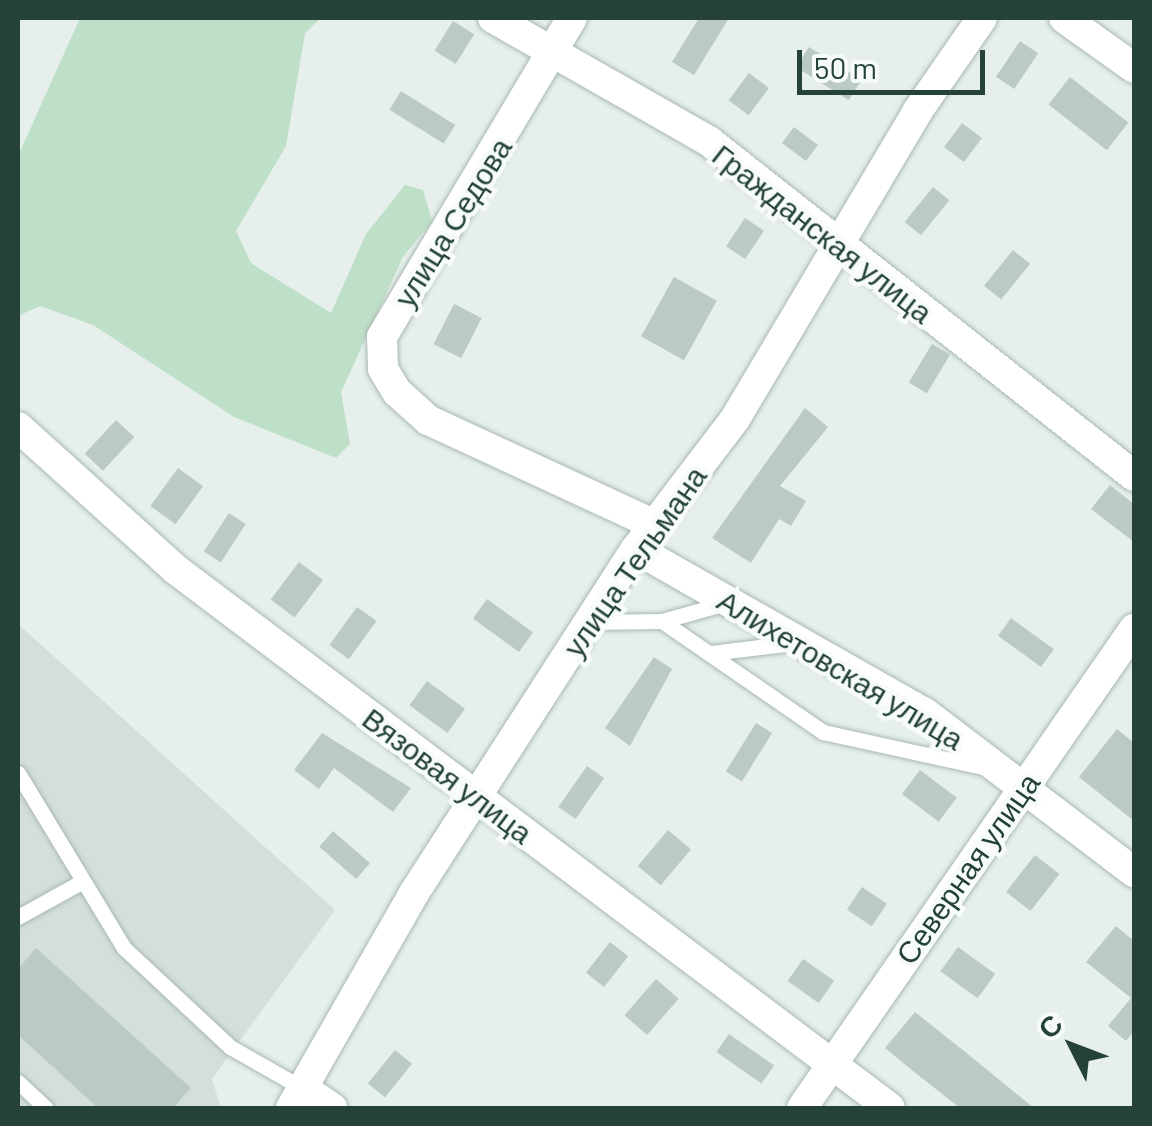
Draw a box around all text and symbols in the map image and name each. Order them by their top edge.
scale bar [802,30,990,92]
text: 50 m [814,49,877,85]
street label: улица Седова [386,131,518,313]
street label: Гражданская улица [706,136,940,330]
street label: улица Тельмана [555,459,713,663]
street label: Алихетовская улица [712,581,970,757]
street label: Вязовая улица [356,700,540,850]
street label: Северная улица [888,765,1046,971]
north arrow [1022,996,1122,1096]
text: С [1030,1007,1069,1045]

